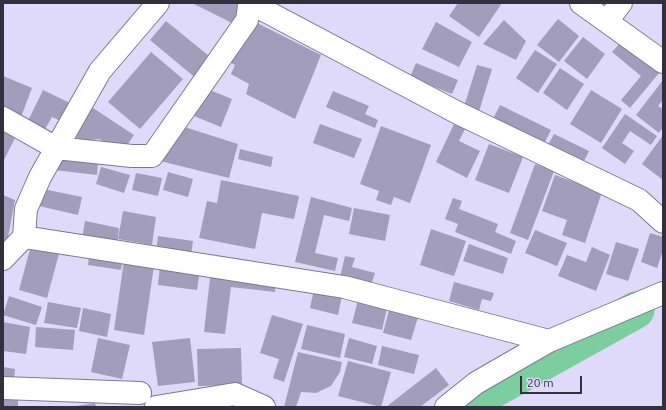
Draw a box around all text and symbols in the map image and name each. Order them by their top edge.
scale bar [522,368,584,394]
text: 20 m [527,376,554,389]

